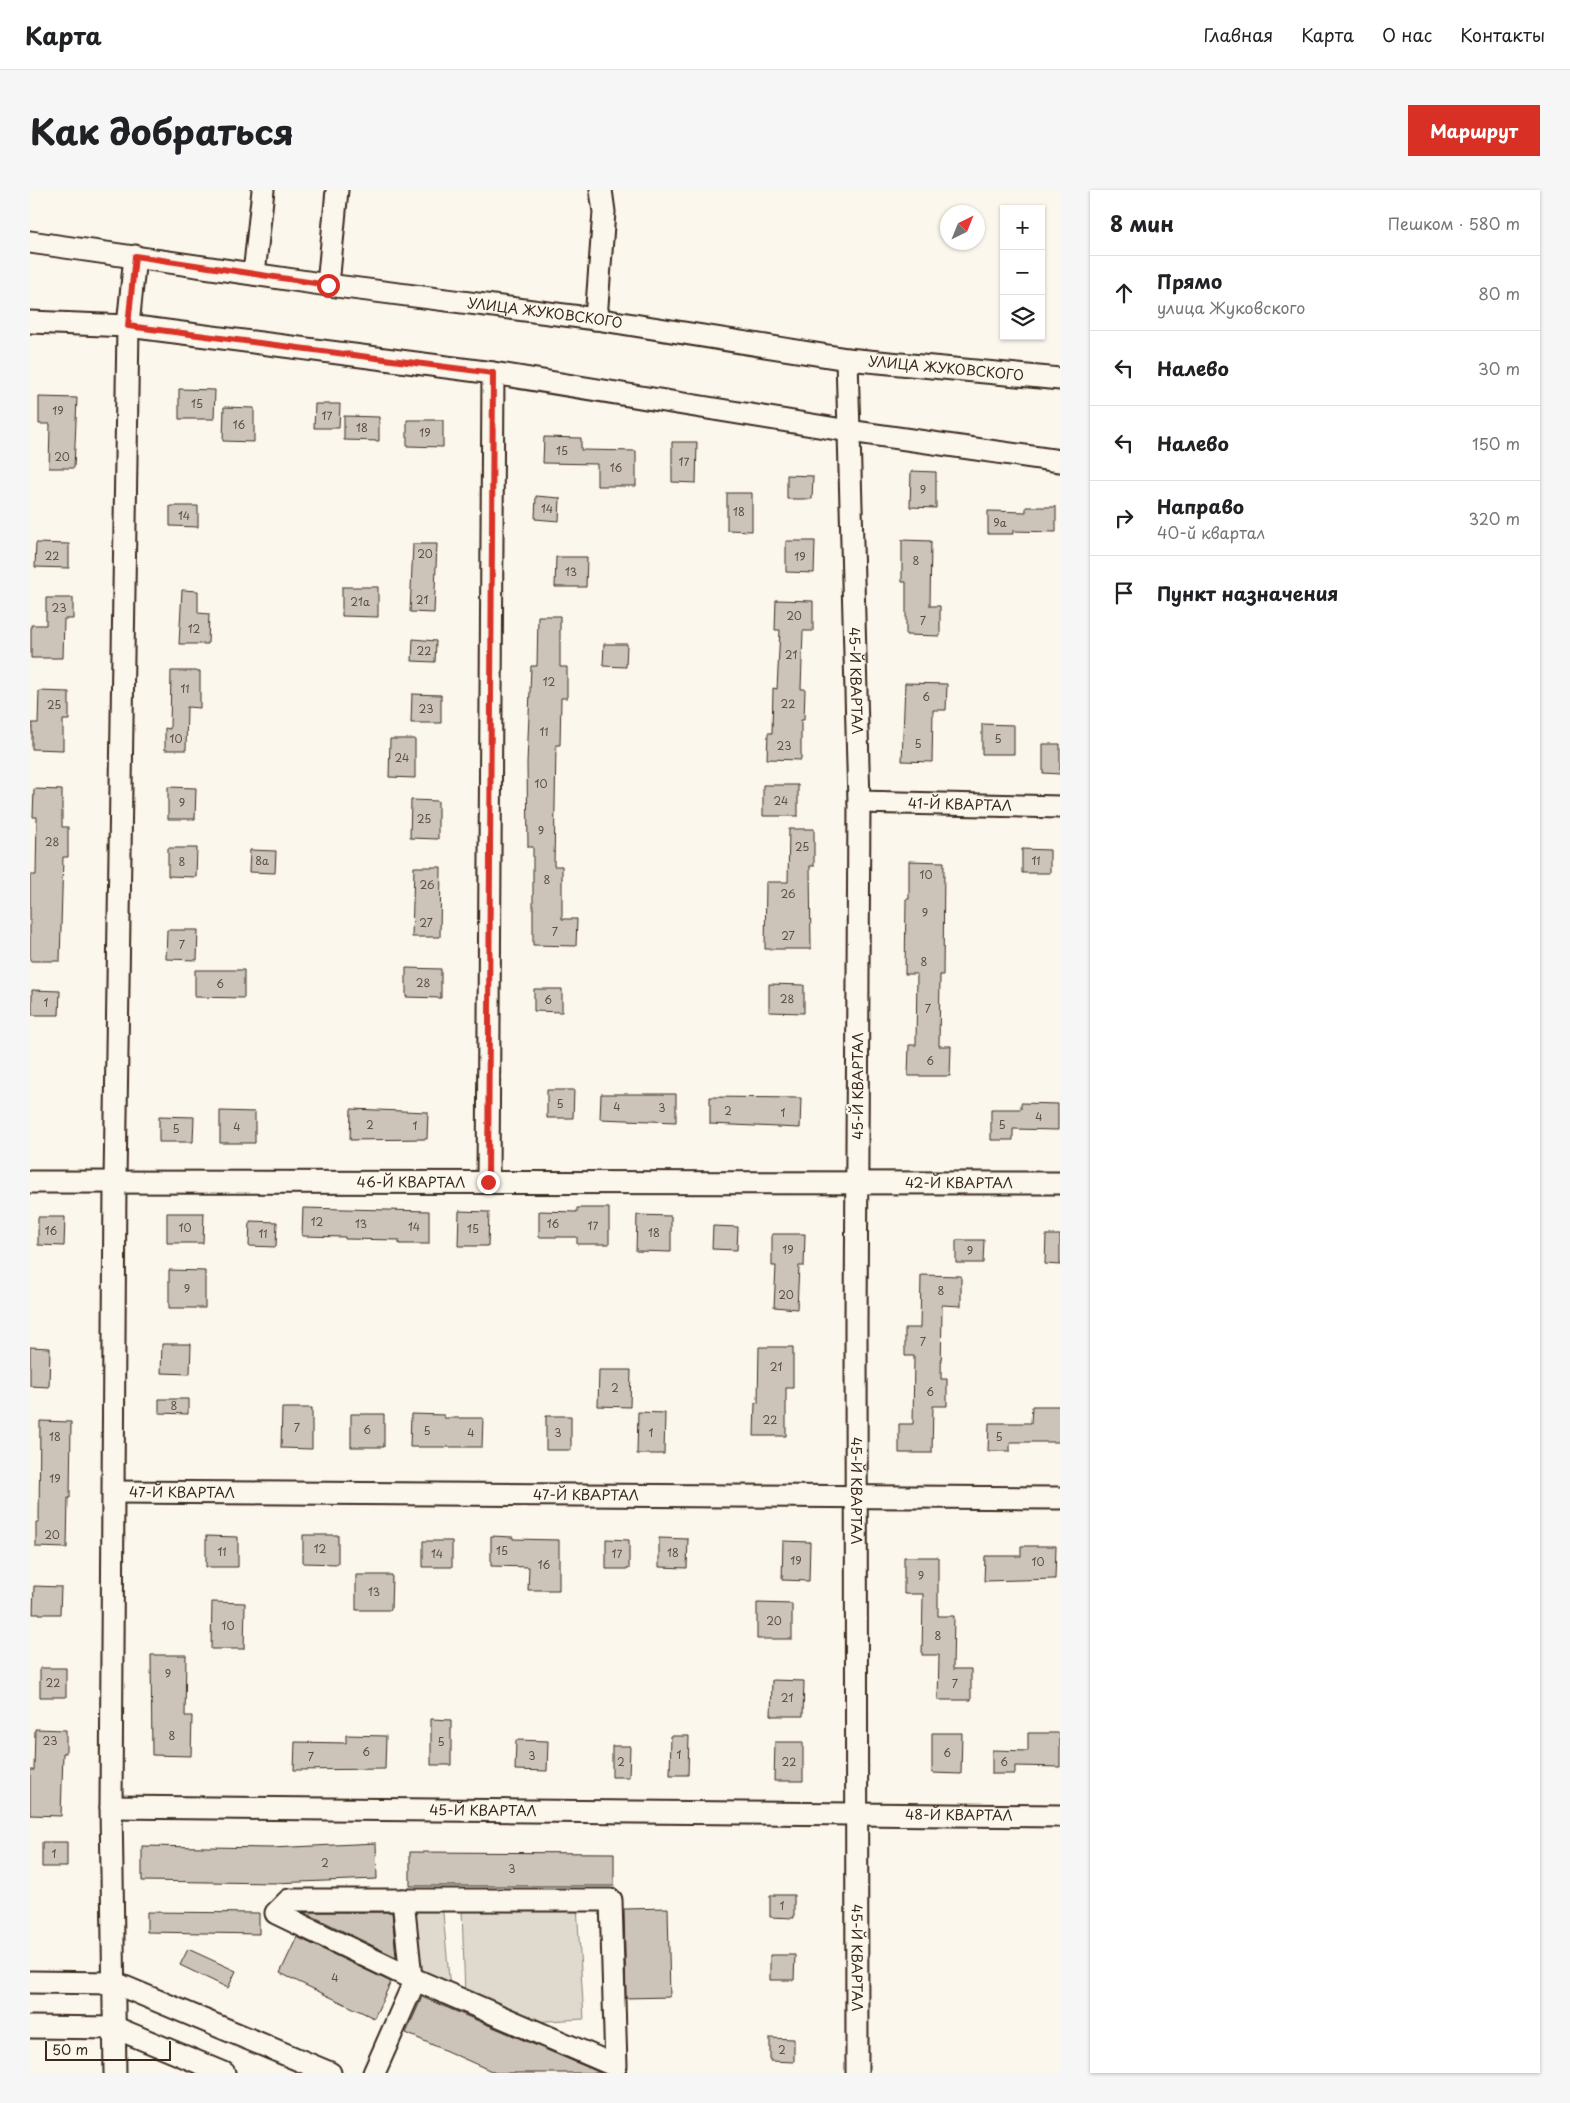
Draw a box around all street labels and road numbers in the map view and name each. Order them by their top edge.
street label: УЛИЦА ЖУКОВСКОГО [466,292,624,333]
street label: УЛИЦА ЖУКОВСКОГО [867,350,1025,386]
street label: 45-Й КВАРТАЛ [844,627,868,735]
street label: 41-Й КВАРТАЛ [908,792,1012,816]
street label: 45-Й КВАРТАЛ [847,1032,868,1140]
street label: 46-Й КВАРТАЛ [357,1171,465,1192]
street label: 42-Й КВАРТАЛ [905,1172,1013,1193]
street label: 45-Й КВАРТАЛ [846,1437,867,1545]
street label: 47-Й КВАРТАЛ [129,1481,235,1503]
street label: 47-Й КВАРТАЛ [533,1484,639,1505]
street label: 45-Й КВАРТАЛ [429,1799,537,1821]
street label: 48-Й КВАРТАЛ [905,1804,1013,1826]
street label: 45-Й КВАРТАЛ [847,1904,868,2012]

